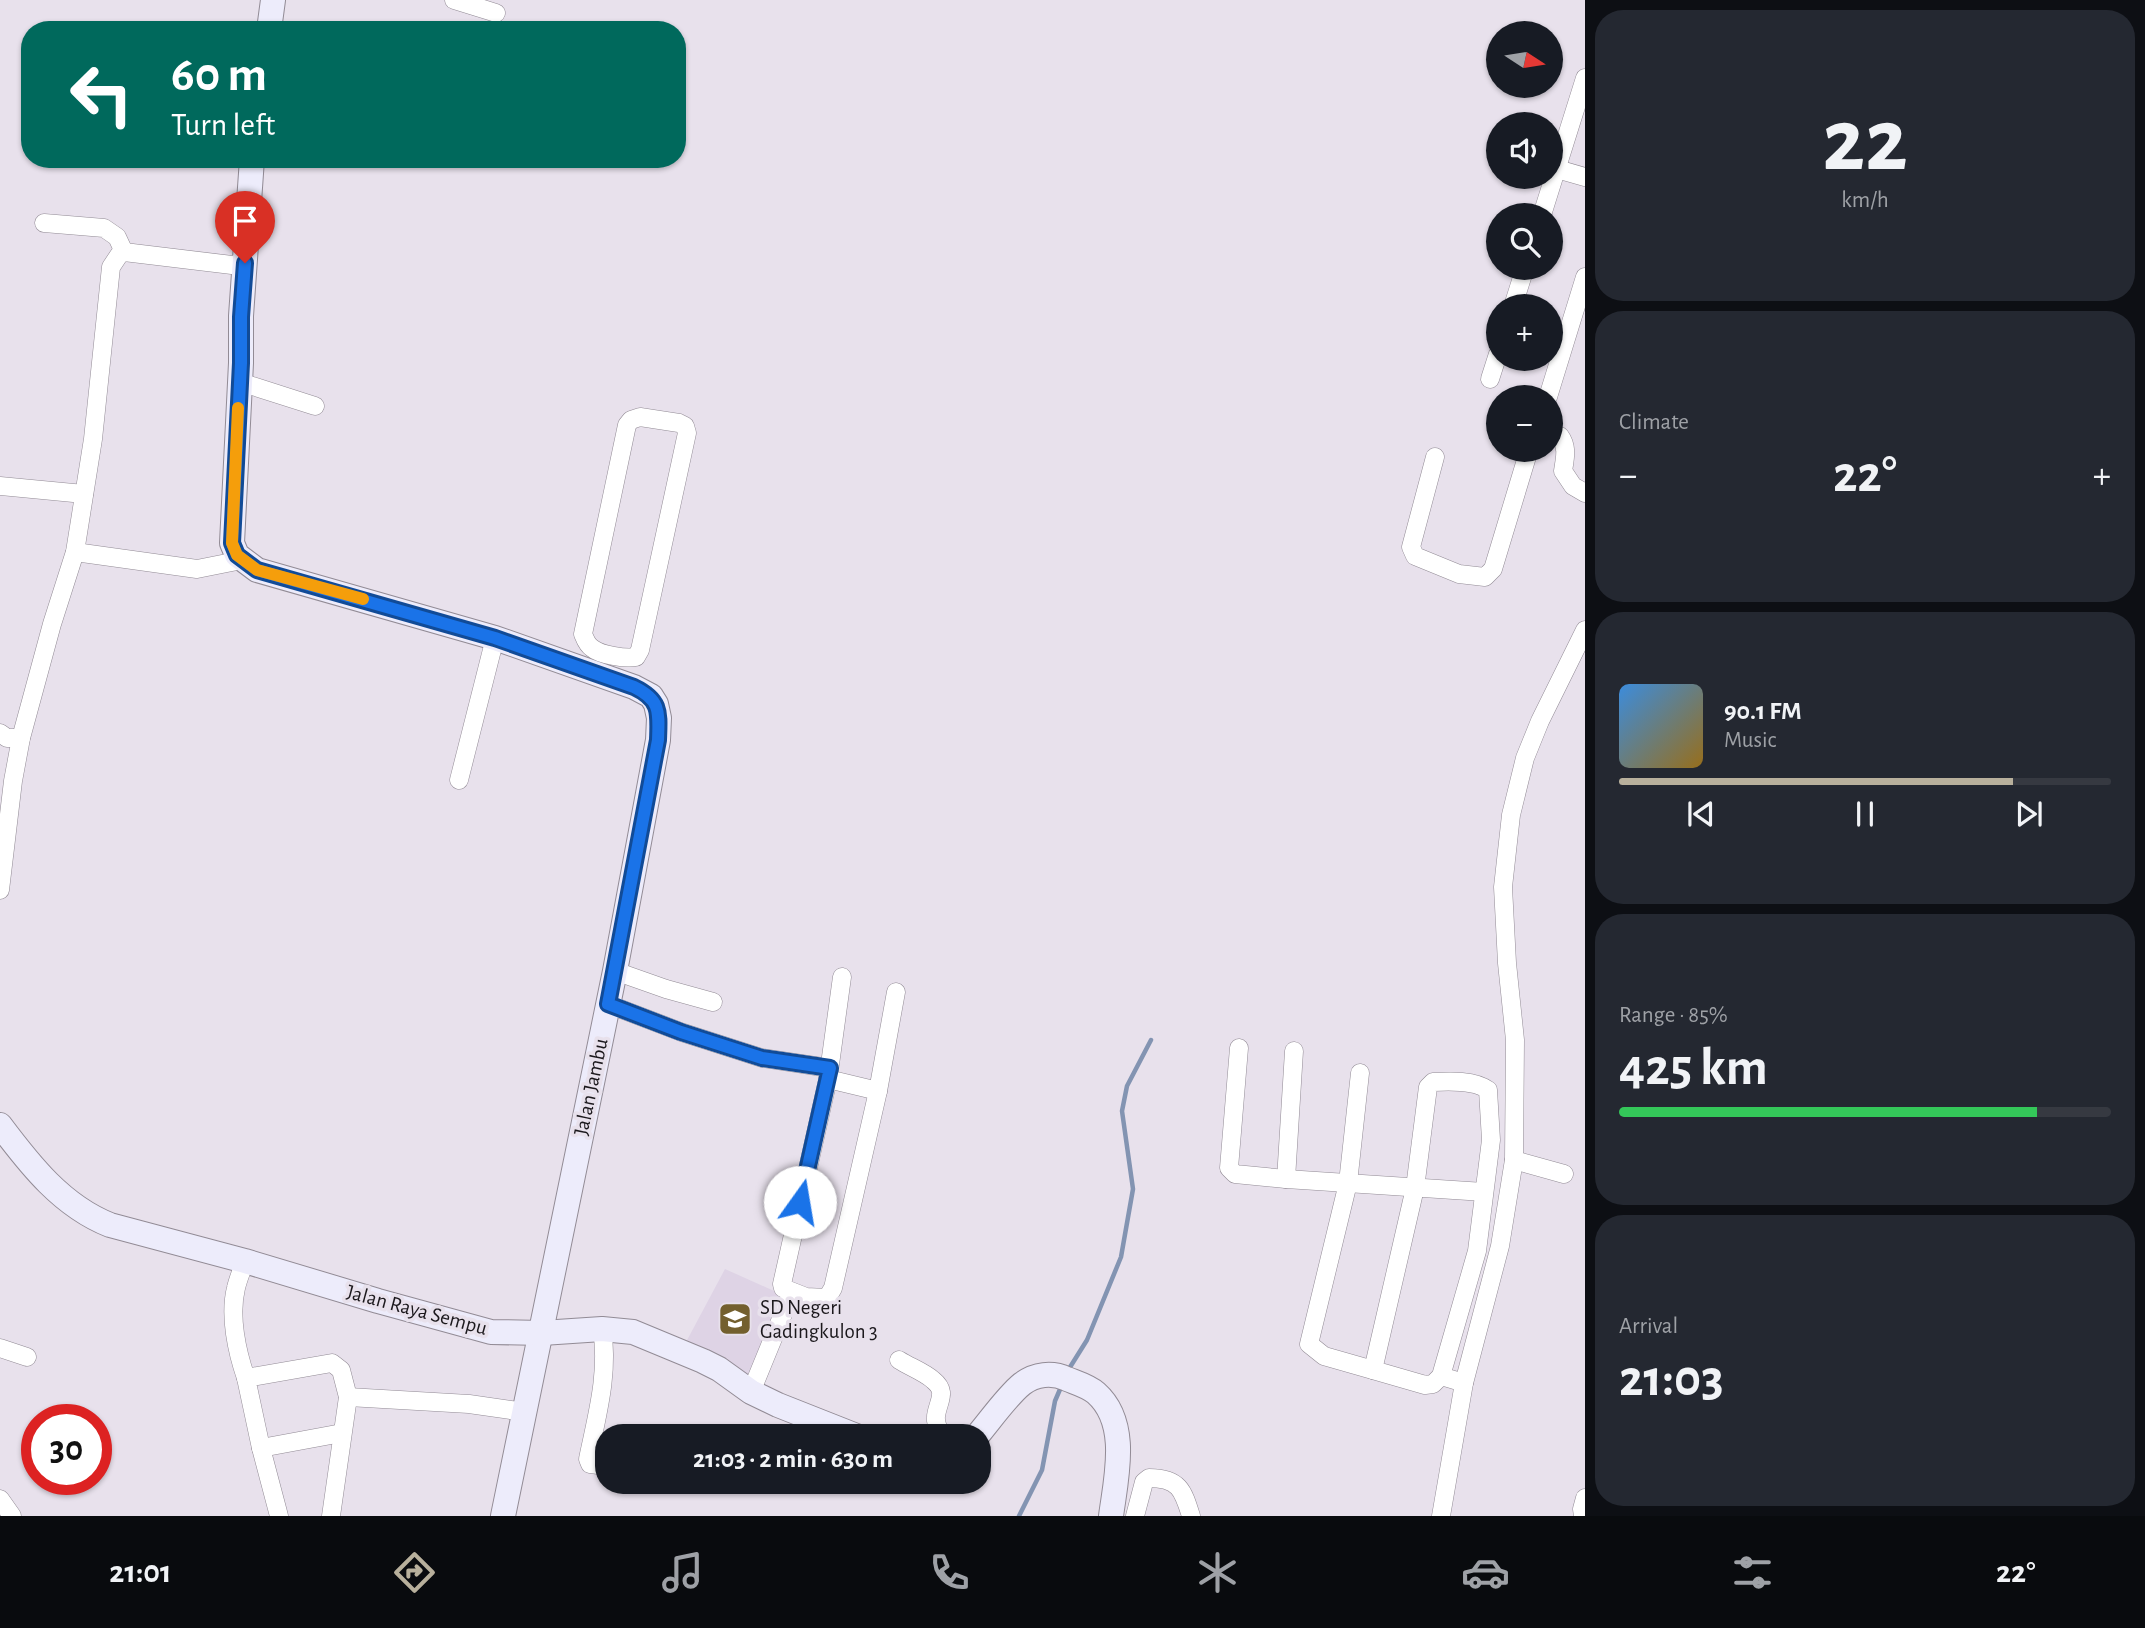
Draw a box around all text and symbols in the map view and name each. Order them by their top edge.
north arrow [1486,21,1563,98]
map controls [1486,21,1563,462]
icon: left [56,49,147,140]
text: 60 m [171,51,267,100]
text: 22 [1822,96,1908,187]
text: Turn left [171,109,275,141]
button: sound [1486,112,1563,189]
text: km/h [1841,189,1889,212]
pin [215,191,275,263]
icon: arrive [226,202,264,240]
button: search [1486,203,1563,280]
button: + [1486,294,1563,371]
button: − [1486,385,1563,462]
text: Climate [1619,411,1689,434]
text: 22° [1833,449,1897,501]
text: − [1619,457,1637,495]
text: + [2093,457,2111,495]
text: 90.1 FM [1724,698,1802,724]
text: Music [1724,729,1776,752]
icon: previous [1682,795,1720,833]
icon: pause [1846,795,1884,833]
icon: next [2010,795,2048,833]
text: Range · 85% [1619,1004,1728,1027]
street label: Jalan Jambu [570,1036,612,1137]
text: 425 km [1619,1042,1768,1094]
position arrow [763,1165,837,1239]
street label: Jalan Raya Sempu [344,1281,490,1339]
place label: SD Negeri Gadingkulon 3 [760,1297,878,1342]
school or university icon: SD Negeri Gadingkulon 3 [716,1300,754,1338]
text: Arrival [1619,1315,1678,1338]
text: 21:03 [1619,1353,1724,1405]
speed limit sign: 30 [21,1404,112,1495]
text: 21:03 · 2 min · 630 m [693,1446,893,1472]
icon: directions [390,1548,439,1597]
icon: music [658,1548,707,1597]
icon: phone [925,1548,974,1597]
icon: climate [1193,1548,1242,1597]
icon: car [1461,1548,1510,1597]
icon: filters [1728,1548,1777,1597]
text: 21:01 [109,1556,171,1588]
text: 22° [1996,1556,2036,1588]

